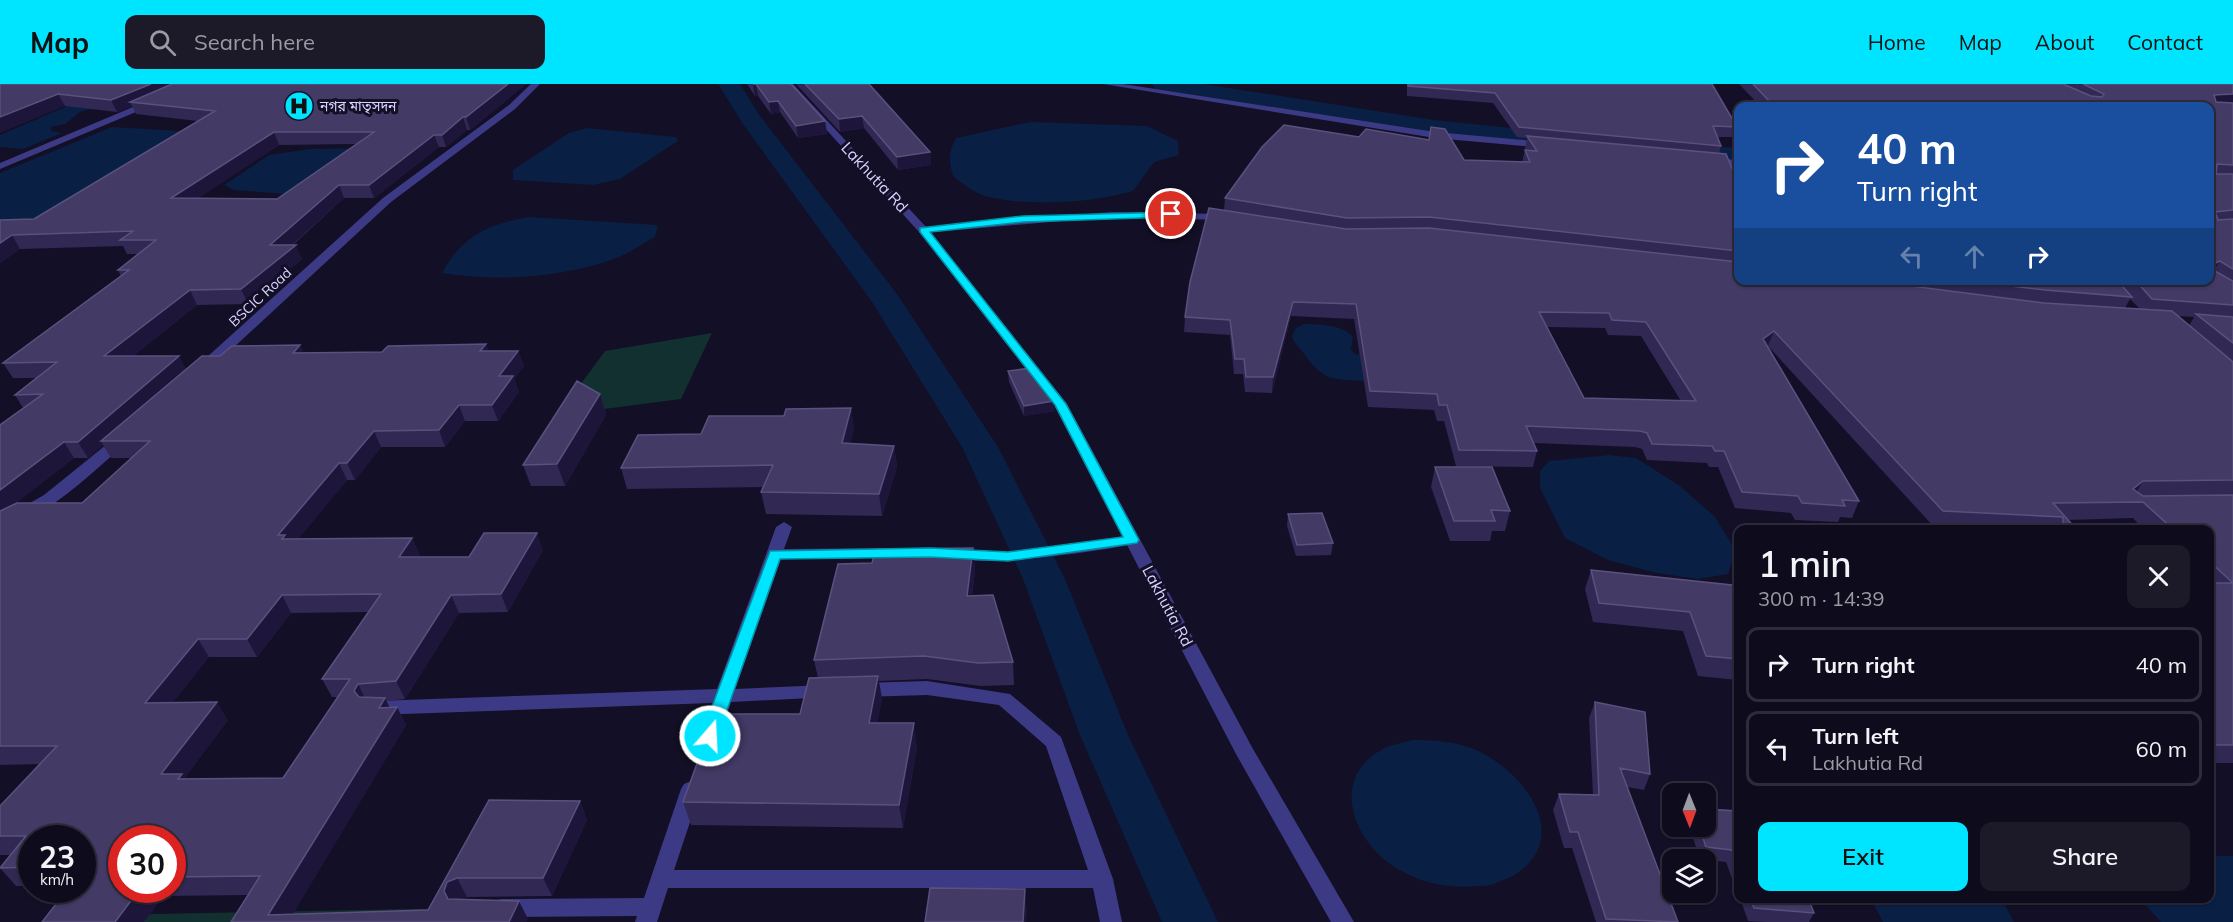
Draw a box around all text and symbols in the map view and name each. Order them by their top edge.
search box [125,15,545,69]
text: Map [30,25,89,60]
icon: search [146,26,179,59]
text: Search here [194,28,315,56]
text: Home [1868,29,1926,55]
text: Map [1959,29,2002,55]
text: About [2035,29,2094,55]
text: Contact [2127,29,2203,55]
hospital icon: নগর মাতৃসদন [283,90,315,122]
place label: নগর মাতৃসদন [319,97,397,115]
text: 40 m [1857,122,1957,175]
icon: right [1758,126,1836,204]
street label: Lakhutia Rd [837,138,913,216]
text: Turn right [1857,174,1977,208]
pin [1145,188,1196,239]
icon: arrive [1154,197,1187,230]
icon: left [1895,240,1928,273]
icon: ahead [1958,240,1991,273]
icon: right [2021,240,2054,273]
street label: BSCIC Road [225,263,295,331]
text: 1 min [1758,541,1852,586]
button: close [2127,545,2190,608]
street label: Lakhutia Rd [1138,562,1198,650]
text: 300 m · 14:39 [1758,586,1884,611]
icon: right [1761,648,1794,681]
text: Turn right [1812,651,1915,679]
text: 40 m [2136,651,2187,679]
position arrow [678,704,742,768]
text: Turn left [1812,722,1899,750]
icon: left [1761,732,1794,765]
text: 60 m [2136,735,2187,763]
text: Lakhutia Rd [1812,750,1923,775]
north arrow [1662,783,1716,837]
map controls [1662,783,1716,903]
button: Exit [1758,822,1968,891]
button: Share [1980,822,2190,891]
speed limit sign: 30 [108,825,186,903]
text: 23 [39,838,75,876]
button: layers [1662,849,1716,903]
text: km/h [40,870,74,889]

